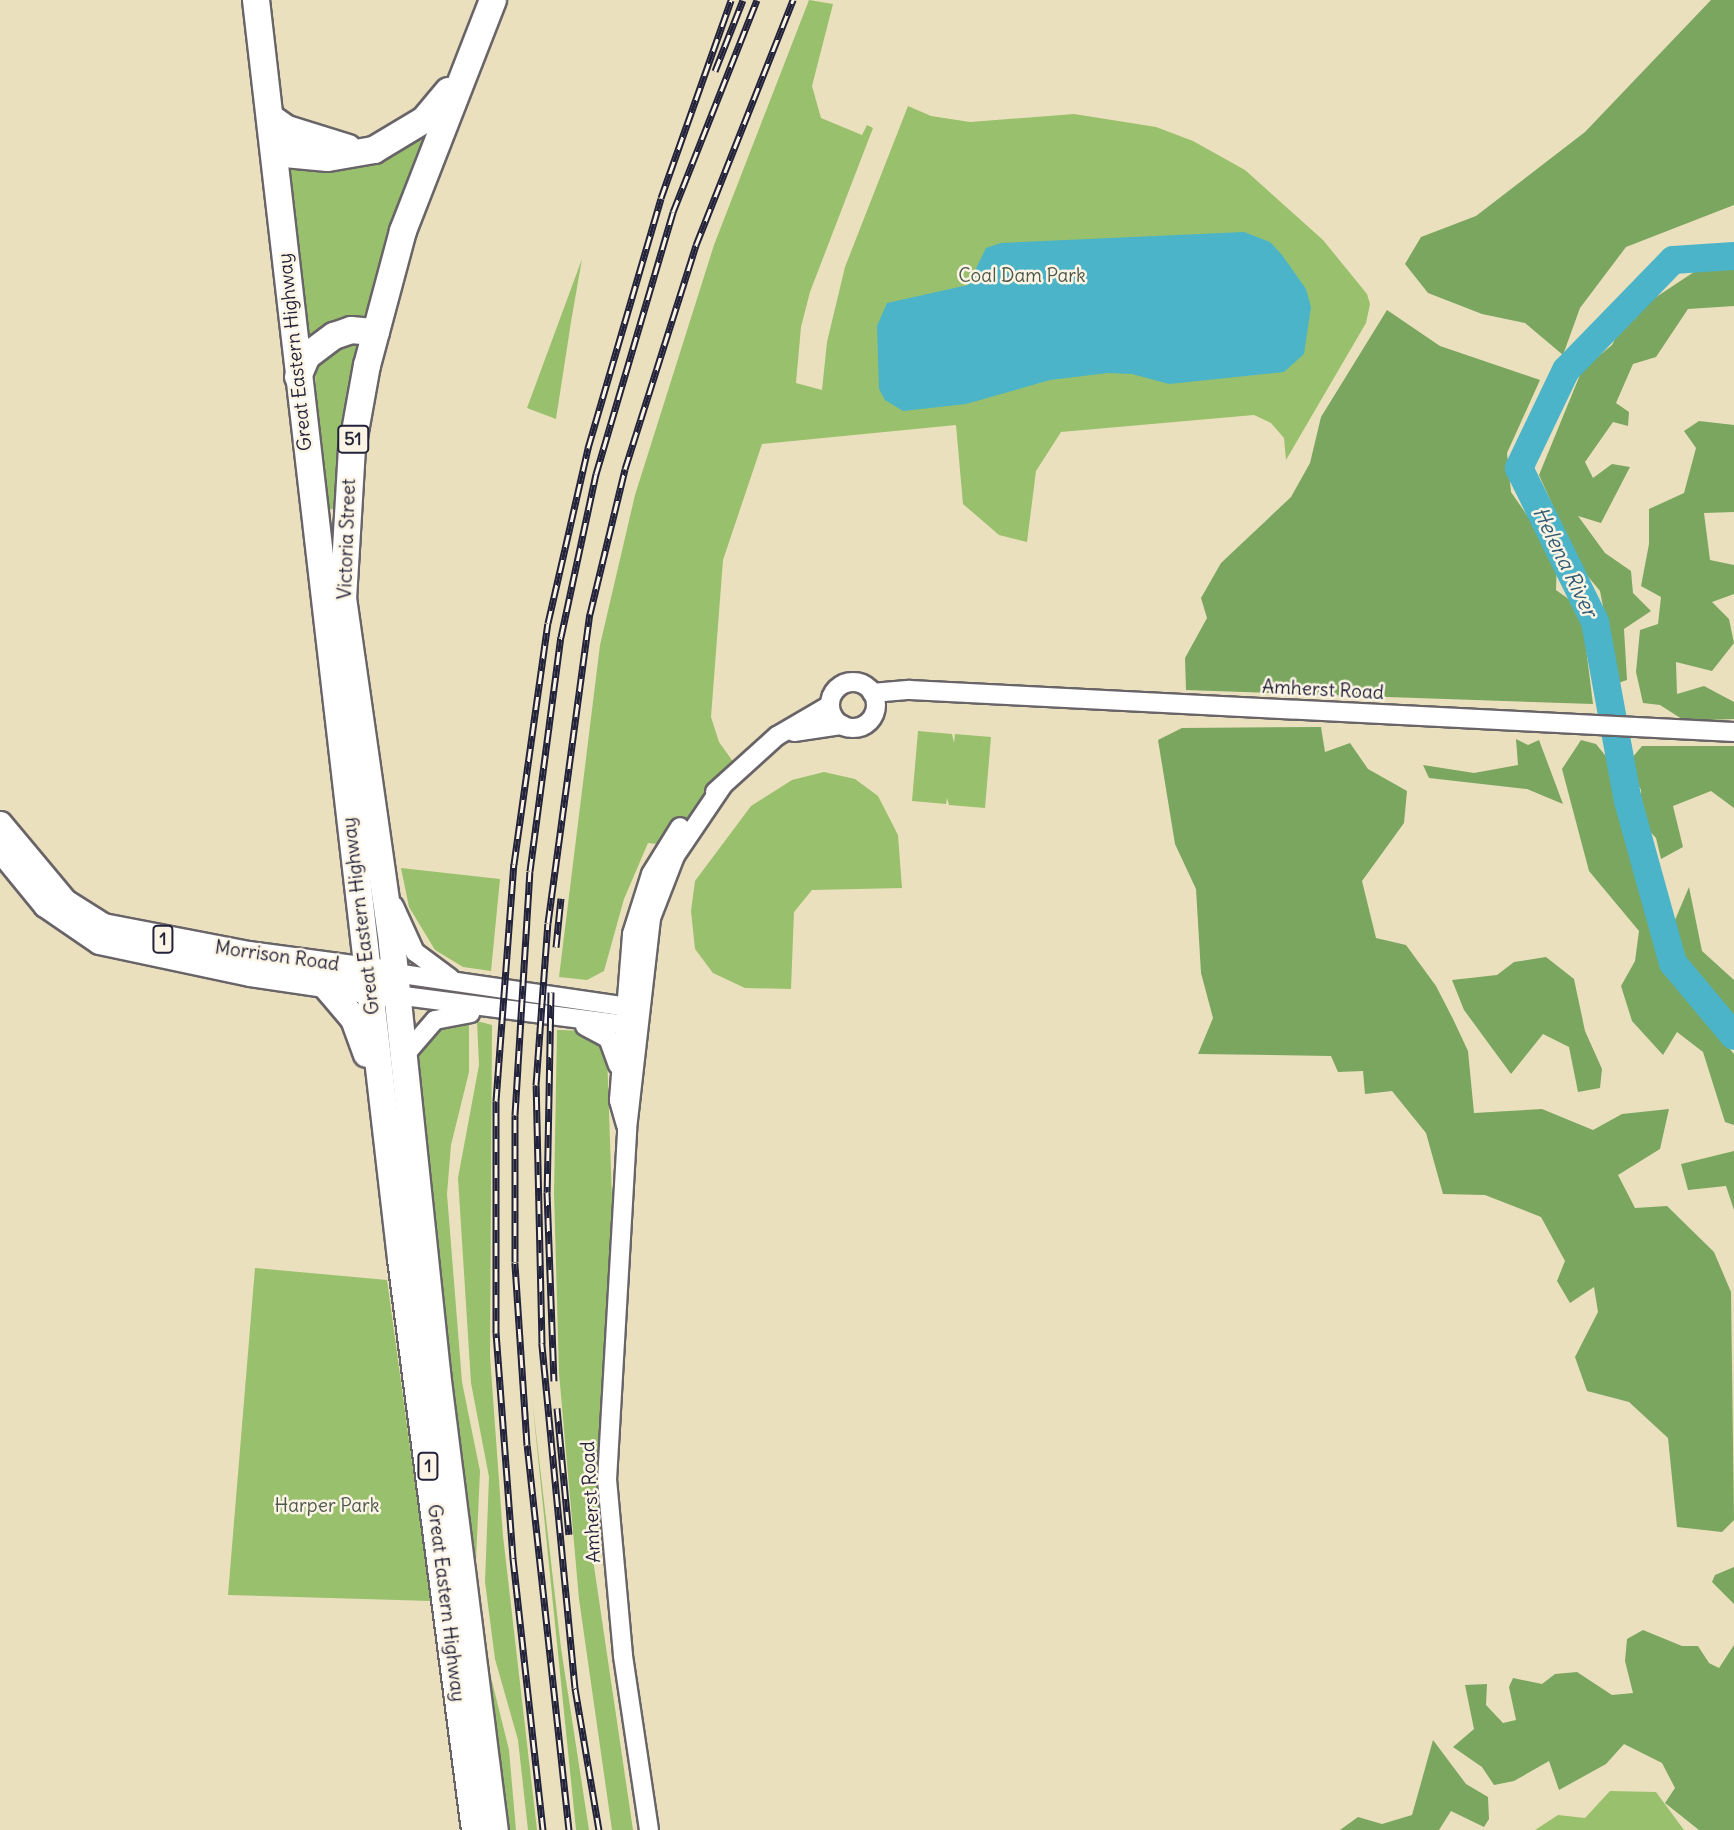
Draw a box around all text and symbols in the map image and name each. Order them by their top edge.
street label: Great Eastern Highway [273,252,317,452]
park label: Coal Dam Park [958,265,1086,287]
road number: 51 [337,424,369,454]
street label: Victoria Street [333,478,361,600]
water label: Helena River [1527,503,1603,621]
street label: Amherst Road [1262,675,1384,705]
street label: Great Eastern Highway [338,816,384,1016]
road number: 1 [151,924,175,954]
street label: Morrison Road [213,936,341,976]
street label: Amherst Road [576,1441,606,1563]
road number: 1 [416,1451,440,1480]
park label: Harper Park [275,1495,379,1517]
street label: Great Eastern Highway [423,1503,469,1703]

